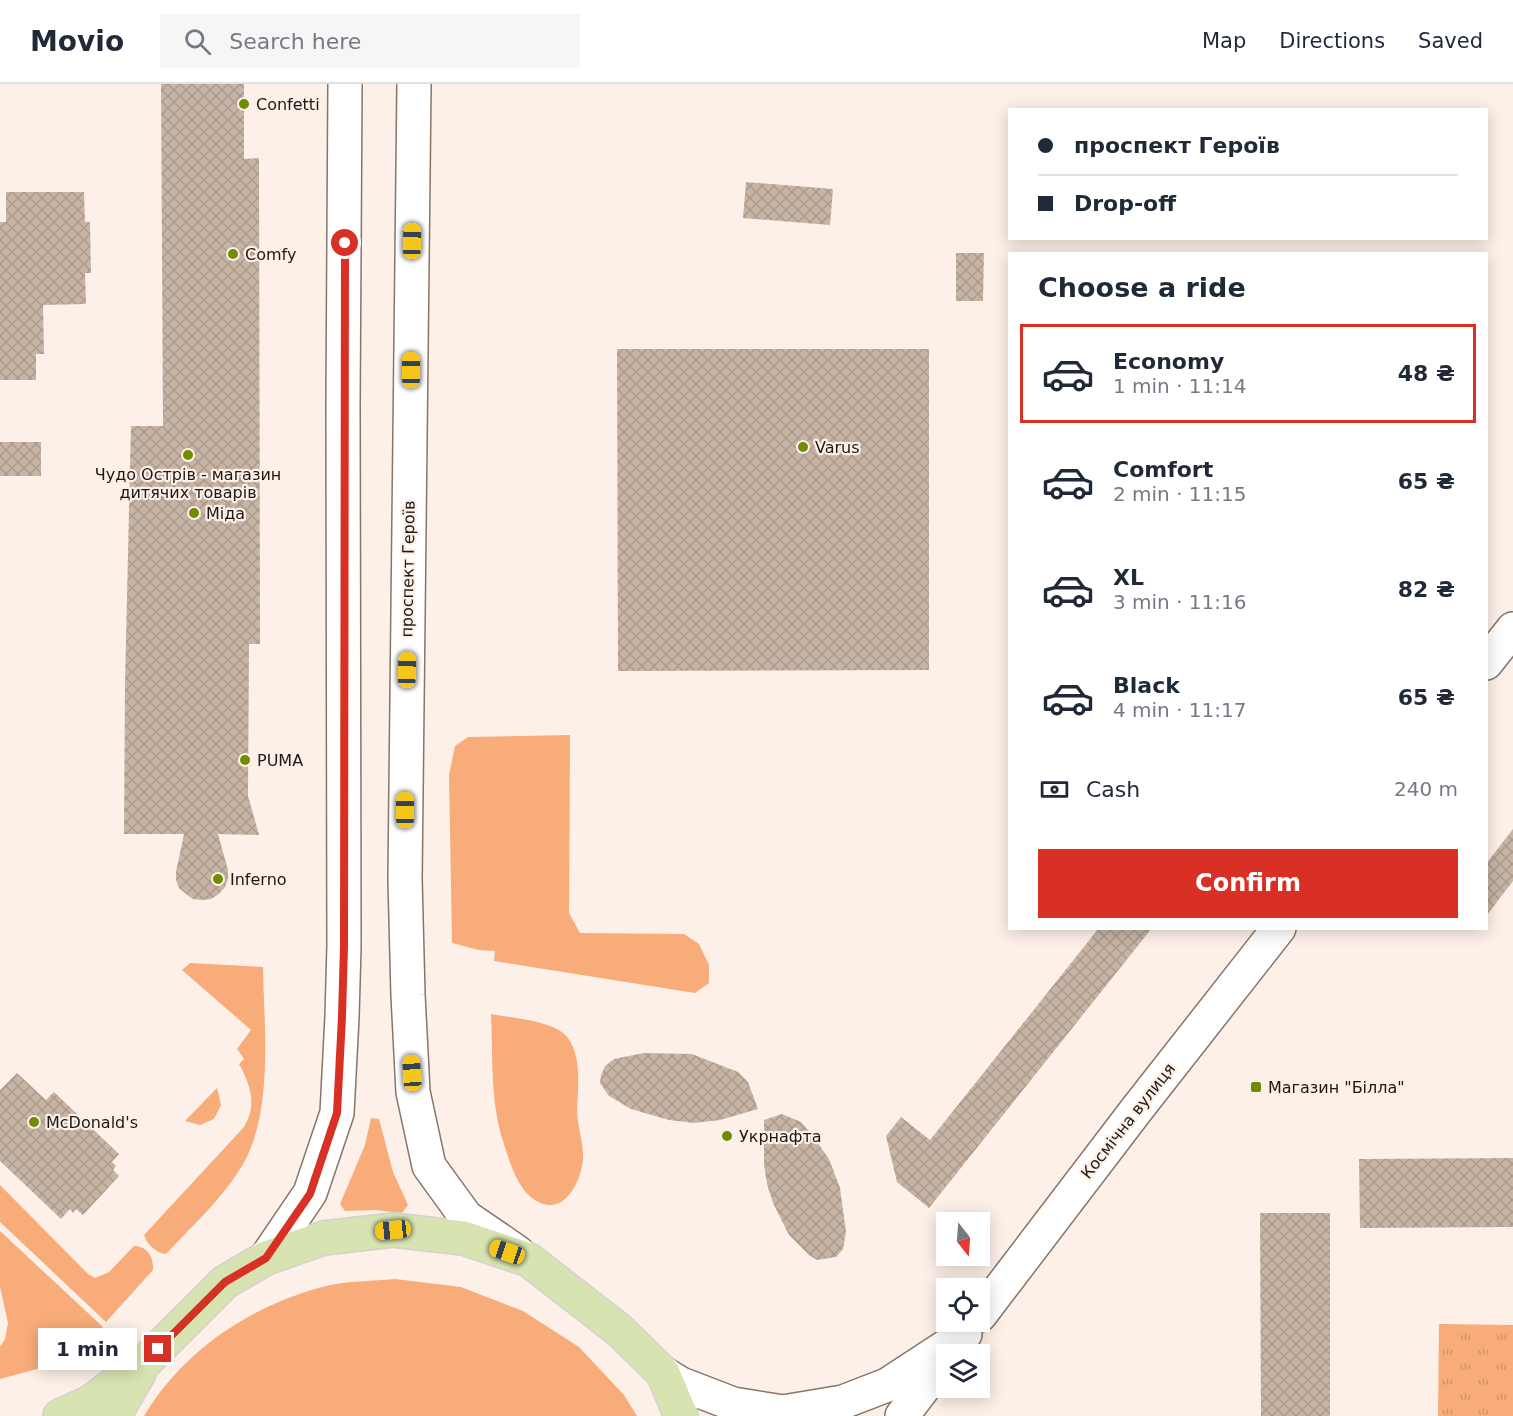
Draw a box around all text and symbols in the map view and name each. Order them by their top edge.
search box [160,14,580,68]
text: Movio [30,25,124,58]
icon: search [181,25,214,58]
text: Search here [229,29,361,54]
text: Map [1202,29,1246,53]
text: Directions [1279,29,1385,53]
text: Saved [1418,29,1483,53]
place label: Confetti [256,95,320,114]
marker: Confetti [237,97,251,111]
text: проспект Героїв [1074,133,1280,158]
text: Drop-off [1074,191,1176,216]
car [403,223,421,259]
route start [331,229,358,256]
place label: Comfy [245,245,296,264]
marker: Comfy [226,247,240,261]
text: Choose a ride [1038,272,1246,303]
icon: car [1041,347,1095,401]
text: Economy [1113,349,1224,374]
car [402,352,420,388]
text: 48 ₴ [1398,361,1455,386]
text: 1 min · 11:14 [1113,374,1247,398]
place label: Varus [815,438,860,457]
marker: Varus [796,440,810,454]
marker: Чудо Острів - магазин дитячих товарів [181,448,195,462]
icon: car [1041,455,1095,509]
text: Comfort [1113,457,1213,482]
place label: Чудо Острів - магазин дитячих товарів [95,465,281,502]
text: 65 ₴ [1398,469,1455,494]
text: 2 min · 11:15 [1113,482,1247,506]
street label: проспект Героїв [397,500,419,638]
place label: Міда [206,504,245,523]
marker: Міда [187,506,201,520]
icon: car [1041,563,1095,617]
text: XL [1113,565,1144,590]
text: 82 ₴ [1398,577,1455,602]
text: 3 min · 11:16 [1113,590,1247,614]
car [398,652,416,688]
icon: car [1041,671,1095,725]
text: Black [1113,673,1180,698]
text: 65 ₴ [1398,685,1455,710]
text: 4 min · 11:17 [1113,698,1247,722]
place label: PUMA [257,751,303,770]
marker: PUMA [238,753,252,767]
icon: cash [1038,773,1071,806]
text: Cash [1086,777,1140,802]
text: 240 m [1394,777,1458,801]
car [396,792,414,828]
button: Confirm [1038,849,1458,918]
place label: Inferno [230,870,287,889]
marker: Inferno [211,872,225,886]
car [402,1054,422,1092]
street label: Космічна вулиця [1077,1059,1179,1183]
place label: Магазин "Білла" [1268,1078,1405,1097]
marker: Магазин "Білла" [1249,1080,1263,1094]
place label: McDonald's [46,1113,138,1132]
marker: McDonald's [27,1115,41,1129]
place label: Укрнафта [739,1127,822,1146]
marker: Укрнафта [720,1129,734,1143]
north arrow [936,1212,990,1266]
map controls [936,1212,990,1398]
car [374,1219,412,1241]
car [487,1238,527,1266]
button: locate [936,1278,990,1332]
callout: 1 min [38,1328,137,1370]
route end [144,1335,171,1362]
text: 1 min [56,1337,119,1361]
button: layers [936,1344,990,1398]

